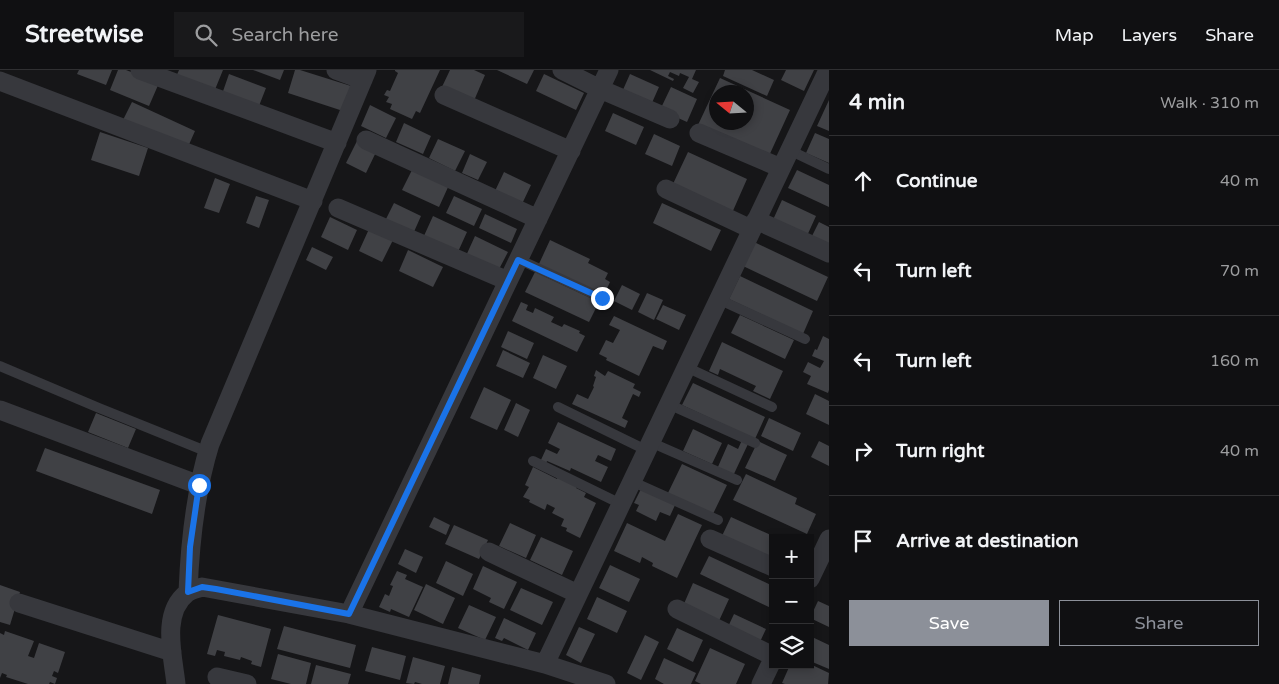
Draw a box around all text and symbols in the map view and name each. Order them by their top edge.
search box [174,12,524,57]
text: Streetwise [25,20,144,49]
icon: search [192,21,220,49]
text: Search here [232,24,338,46]
text: Map [1055,24,1094,46]
text: Layers [1122,24,1177,46]
text: Share [1205,24,1254,46]
north arrow [709,85,754,130]
text: 4 min [849,90,905,115]
text: Walk · 310 m [1160,93,1259,113]
icon: ahead [849,167,877,195]
text: Continue [896,170,978,192]
text: 40 m [1220,171,1259,191]
icon: left [849,257,877,285]
text: Turn left [896,260,972,282]
text: 70 m [1220,261,1259,281]
route end [591,287,614,310]
icon: left [849,347,877,375]
text: Turn left [896,350,972,372]
text: 160 m [1210,351,1259,371]
icon: right [849,437,877,465]
text: Turn right [896,440,984,462]
text: 40 m [1220,441,1259,461]
route start [188,474,211,497]
icon: arrive [849,527,877,555]
text: Arrive at destination [896,530,1079,552]
map controls [769,534,814,669]
button: + [769,534,814,579]
button: − [769,579,814,624]
button: Save [849,600,1049,646]
button: Share [1059,600,1259,646]
button: layers [769,624,814,669]

